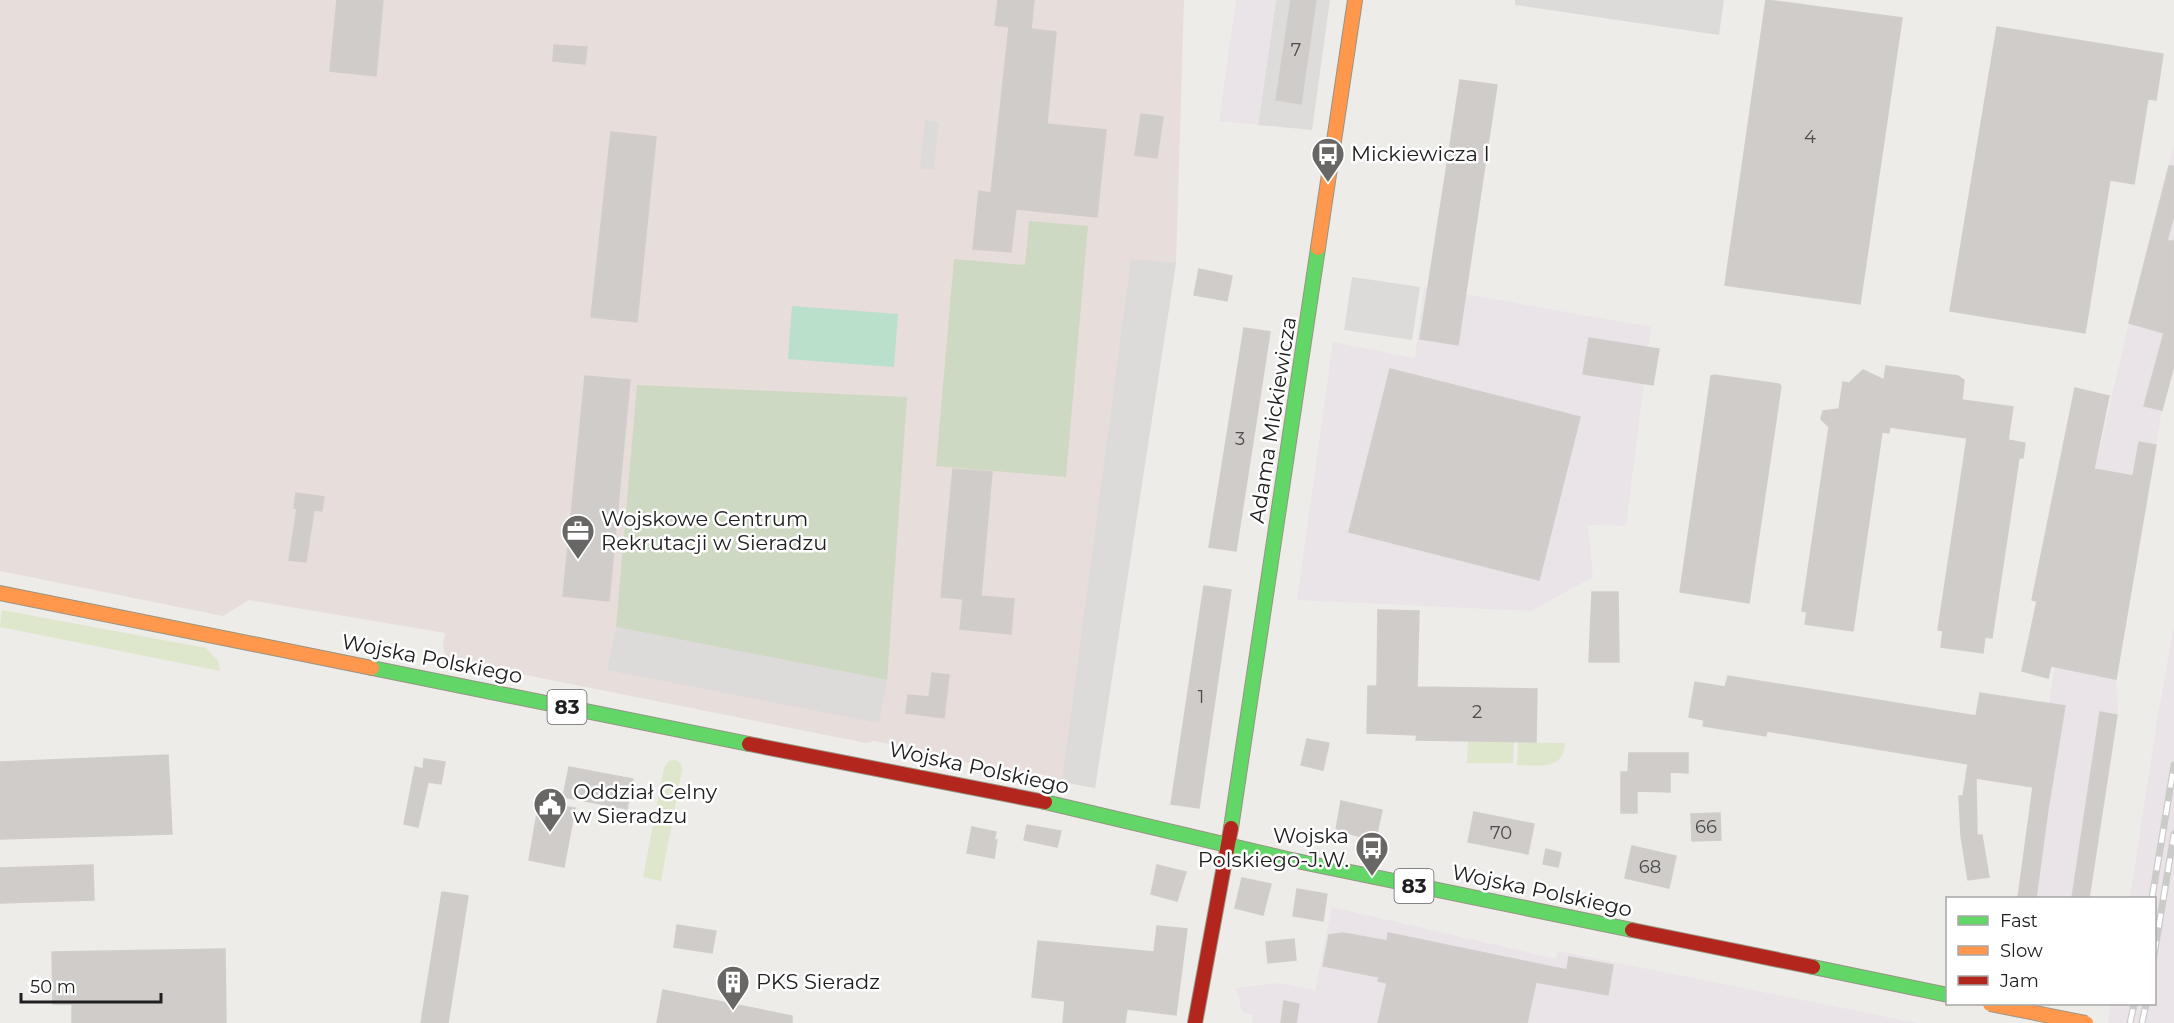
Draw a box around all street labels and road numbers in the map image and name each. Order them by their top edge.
street label: Adama Mickiewicza [1244,315,1301,525]
street label: Wojska Polskiego [339,629,525,688]
road number: 83 [548,690,586,724]
street label: Wojska Polskiego [887,736,1072,799]
street label: Wojska Polskiego [1450,859,1635,922]
road number: 83 [1394,869,1434,903]

